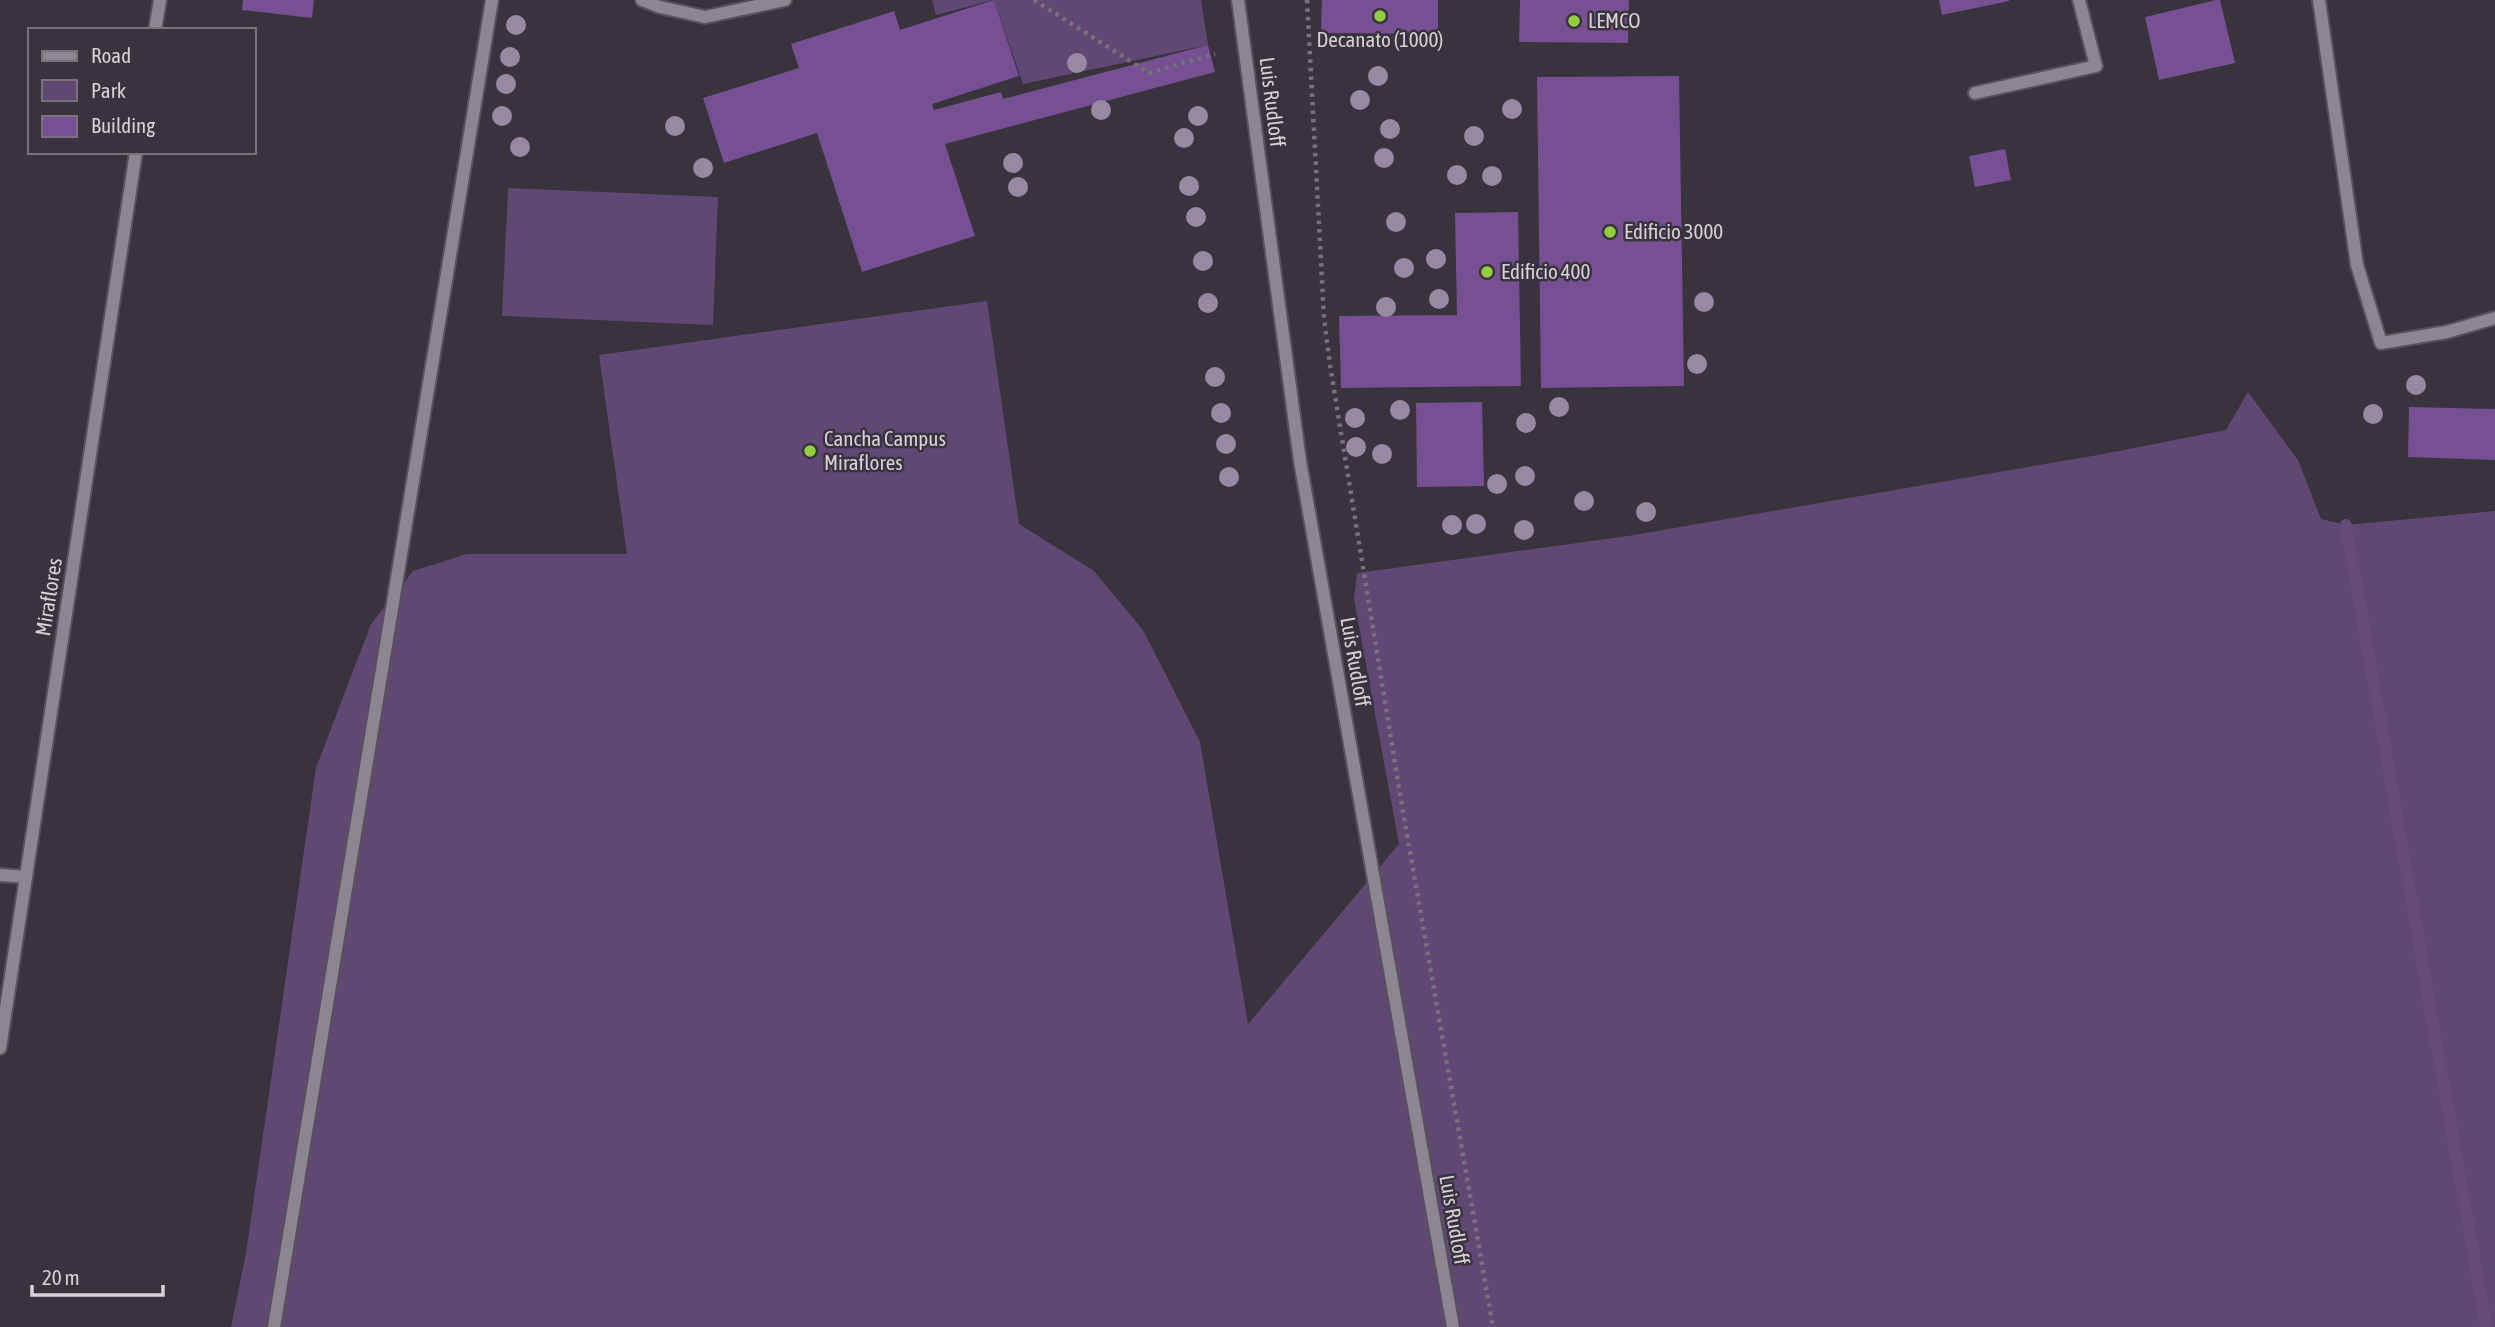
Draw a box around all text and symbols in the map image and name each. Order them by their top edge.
marker: Decanato (1000) [1372,8,1388,24]
place label: LEMCO [1588,8,1640,32]
marker: LEMCO [1566,13,1582,29]
place label: Decanato (1000) [1317,27,1443,51]
legend [28,28,256,154]
text: Road [91,43,131,67]
street label: Luis Rudloff [1256,55,1290,149]
text: Park [91,78,126,102]
text: Building [91,113,155,137]
place label: Edificio 3000 [1624,219,1723,243]
marker: Edificio 3000 [1602,224,1618,240]
place label: Edificio 400 [1501,259,1590,283]
marker: Edificio 400 [1479,264,1495,280]
place label: Cancha Campus Miraflores [824,426,946,474]
marker: Cancha Campus Miraflores [802,443,818,459]
street label: Miraflores [30,556,66,638]
street label: Luis Rudloff [1336,615,1376,709]
street label: Luis Rudloff [1435,1173,1475,1267]
scale bar [32,1254,163,1298]
text: 20 m [42,1265,80,1289]

